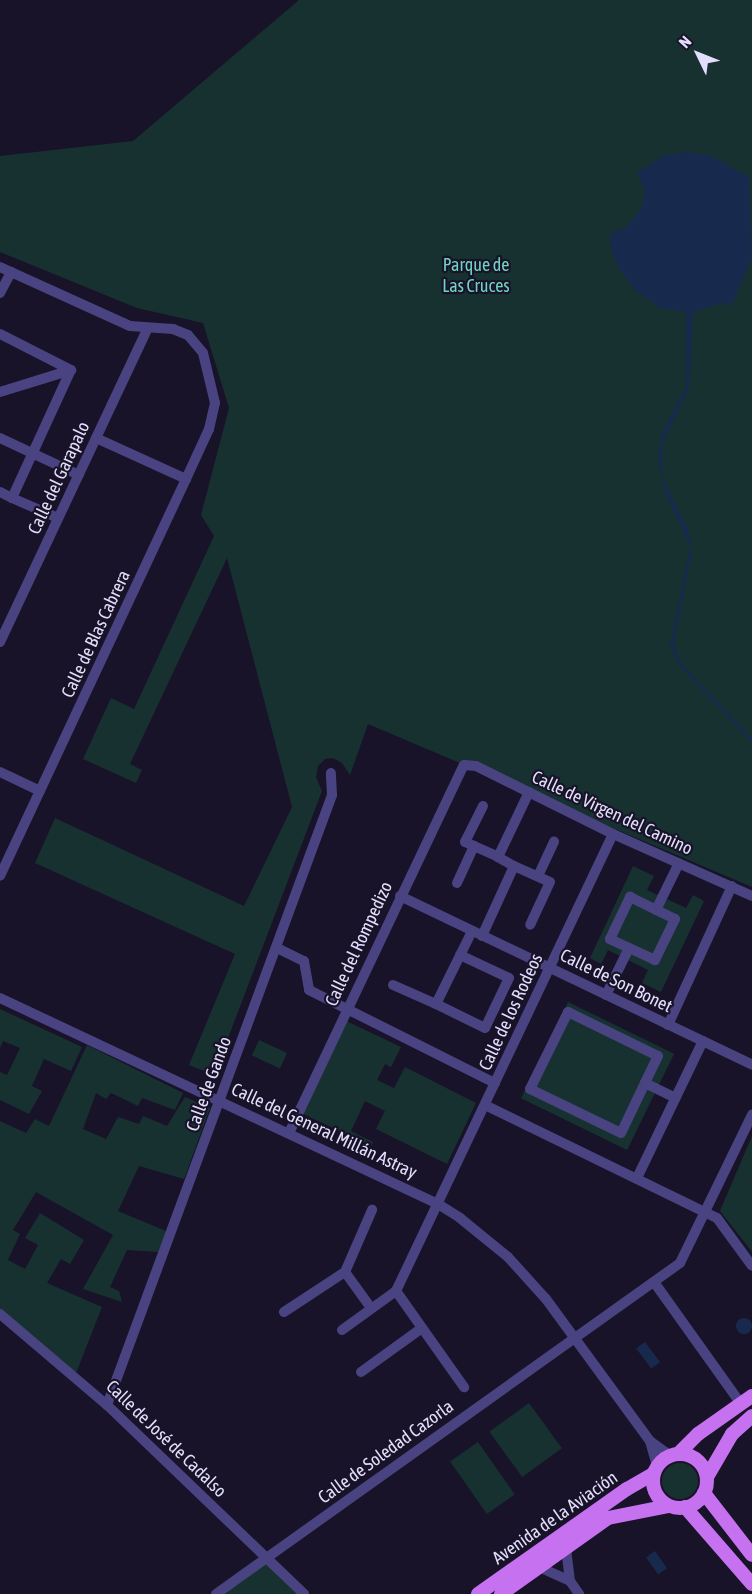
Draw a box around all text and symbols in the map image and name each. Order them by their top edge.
north arrow [668,24,728,84]
text: N [675,32,695,51]
park label: Parque de Las Cruces [442,255,510,298]
street label: Calle del Garapalo [24,418,94,538]
street label: Calle de Blas Cabrera [57,567,135,701]
street label: Calle de Virgen del Camino [528,766,696,860]
street label: Calle del Rompedizo [321,878,397,1010]
street label: Calle de Son Bonet [556,945,676,1017]
street label: Calle de los Rodeos [475,950,547,1074]
street label: Calle de Gando [182,1034,236,1134]
street label: Calle del General Millán Astray [228,1079,420,1183]
street label: Calle de José de Cadalso [101,1376,231,1502]
street label: Calle de Soledad Cazorla [314,1396,458,1508]
street label: Avenida de la Aviación [488,1467,622,1569]

